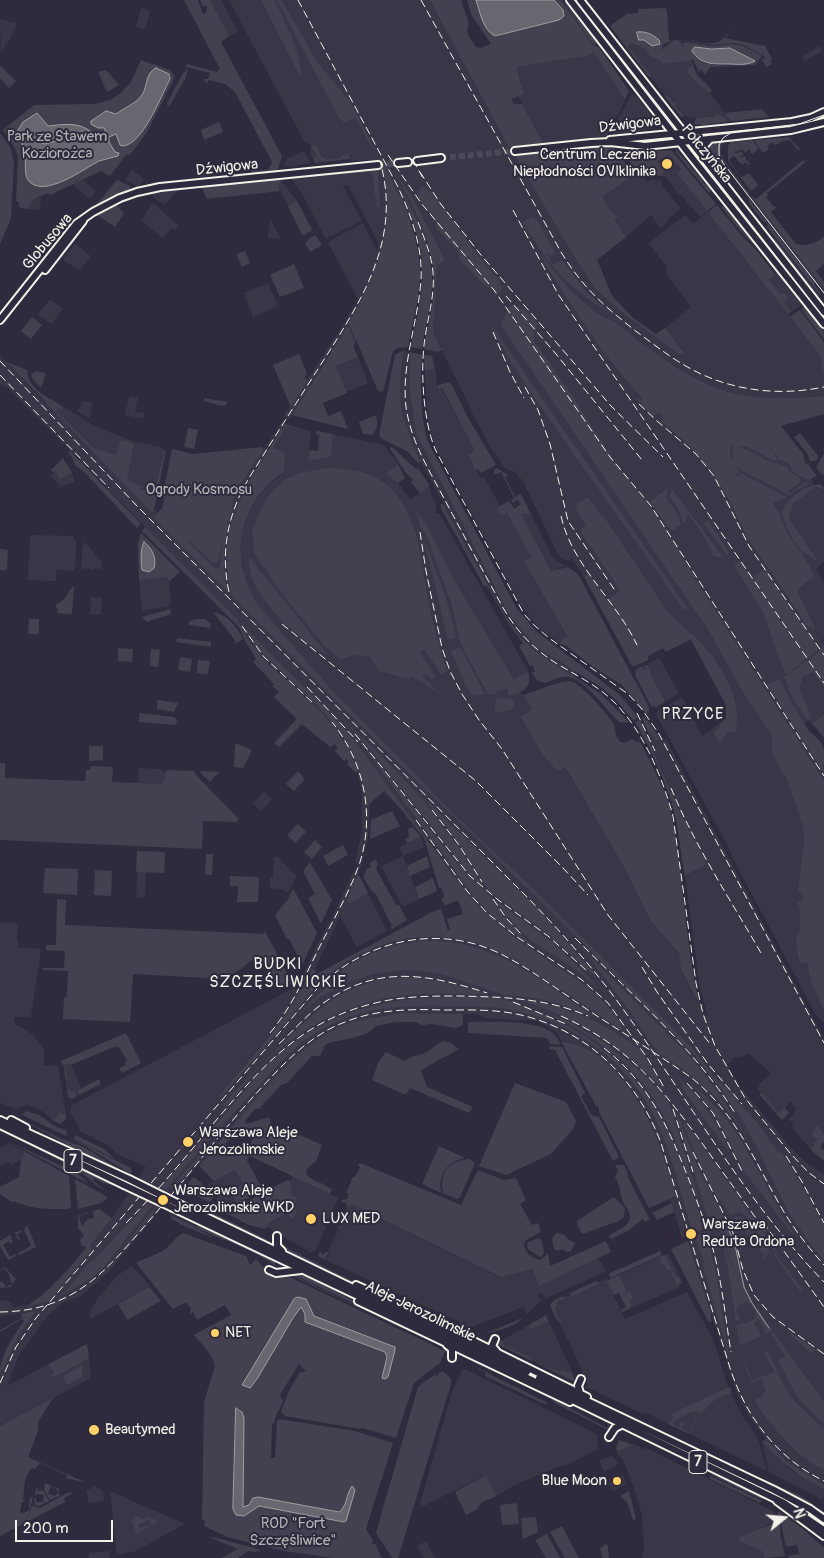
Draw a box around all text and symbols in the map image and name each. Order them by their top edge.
street label: Dźwigowa [598,112,662,138]
street label: Połczyńska [677,121,735,187]
park label: Park ze Stawem Koziorożca [7,128,107,163]
place label: Centrum Leczenia Niepłodności OVIklinika [513,146,656,181]
street label: Dźwigowa [195,156,259,180]
marker: Centrum Leczenia Niepłodności OVIklinika [660,157,674,171]
street label: Globusowa [19,210,77,274]
park label: Ogrody Kosmosu [146,481,252,499]
district label: PRZYCE [661,705,725,725]
district label: BUDKI SZCZĘŚLIWICKIE [207,955,349,993]
place label: Warszawa Aleje Jerozolimskie [199,1124,298,1159]
marker: Warszawa Aleje Jerozolimskie [181,1135,195,1149]
road number: 7 [64,1150,82,1172]
place label: Warszawa Aleje Jerozolimskie WKD [174,1182,294,1217]
marker: Warszawa Aleje Jerozolimskie WKD [156,1193,170,1207]
place label: LUX MED [322,1210,380,1228]
marker: LUX MED [304,1212,318,1226]
place label: Warszawa Reduta Ordona [702,1216,794,1251]
marker: Warszawa Reduta Ordona [684,1227,698,1241]
street label: Aleje Jerozolimskie [362,1278,478,1346]
place label: NET [225,1324,251,1342]
marker: NET [209,1327,221,1339]
place label: Beautymed [105,1421,176,1439]
marker: Beautymed [87,1423,101,1437]
road number: 7 [689,1450,707,1474]
place label: Blue Moon [541,1472,607,1490]
marker: Blue Moon [611,1475,623,1487]
north arrow [759,1493,809,1543]
text: N [789,1506,808,1520]
scale bar [18,1510,115,1542]
park label: ROD "Fort Szczęśliwice" [250,1515,336,1550]
text: 200 m [23,1519,68,1538]

